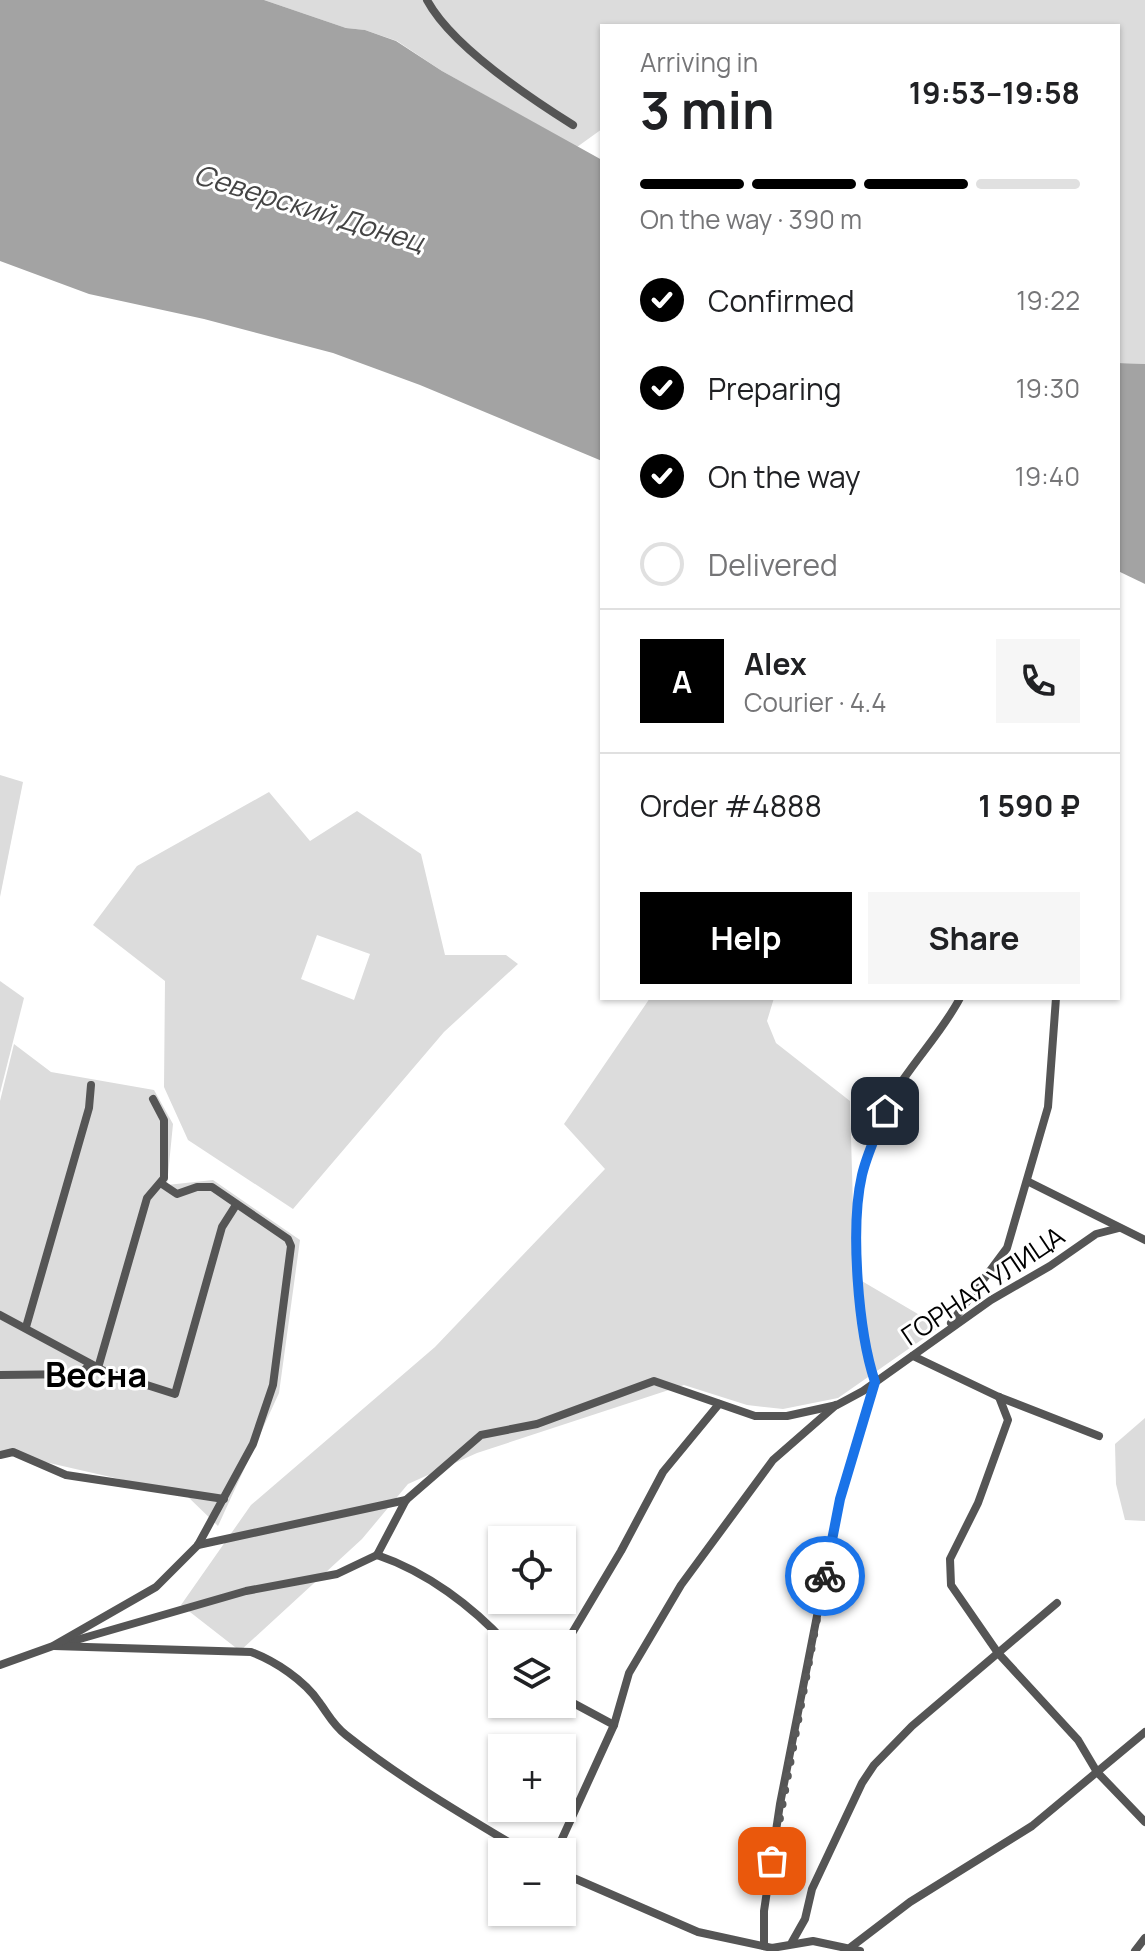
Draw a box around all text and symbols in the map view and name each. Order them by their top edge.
text: Arriving in [640,44,758,80]
text: 19:53–19:58 [909,72,1080,113]
text: 3 min [640,74,775,145]
water label: Северский Донец [190,154,430,260]
text: On the way · 390 m [640,201,862,237]
icon: check [640,278,684,322]
text: Confirmed [708,280,855,321]
text: 19:22 [1016,282,1080,318]
icon: check [640,366,684,410]
text: Preparing [708,368,842,409]
text: 19:30 [1016,370,1080,406]
icon: check [640,454,684,498]
text: On the way [708,456,861,497]
text: 19:40 [1015,458,1080,494]
text: Delivered [708,544,838,585]
button: phone [996,639,1080,723]
text: Alex [744,643,807,684]
text: A [672,661,692,702]
text: Courier · 4.4 [744,684,886,720]
text: Order #4888 [640,785,822,826]
text: 1 590 ₽ [978,785,1080,826]
button: Help [640,892,852,984]
button: Share [868,892,1080,984]
pin [851,1077,919,1145]
icon: home [863,1089,907,1133]
street label: ГОРНАЯ УЛИЦА [894,1217,1071,1353]
district label: Весна [45,1351,147,1397]
map controls [488,1526,576,1926]
button: locate [488,1526,576,1614]
courier [785,1536,865,1616]
icon: bike [803,1554,847,1598]
button: layers [488,1630,576,1718]
button: + [488,1734,576,1822]
pin [738,1827,806,1895]
button: − [488,1838,576,1926]
icon: bag [750,1839,794,1883]

